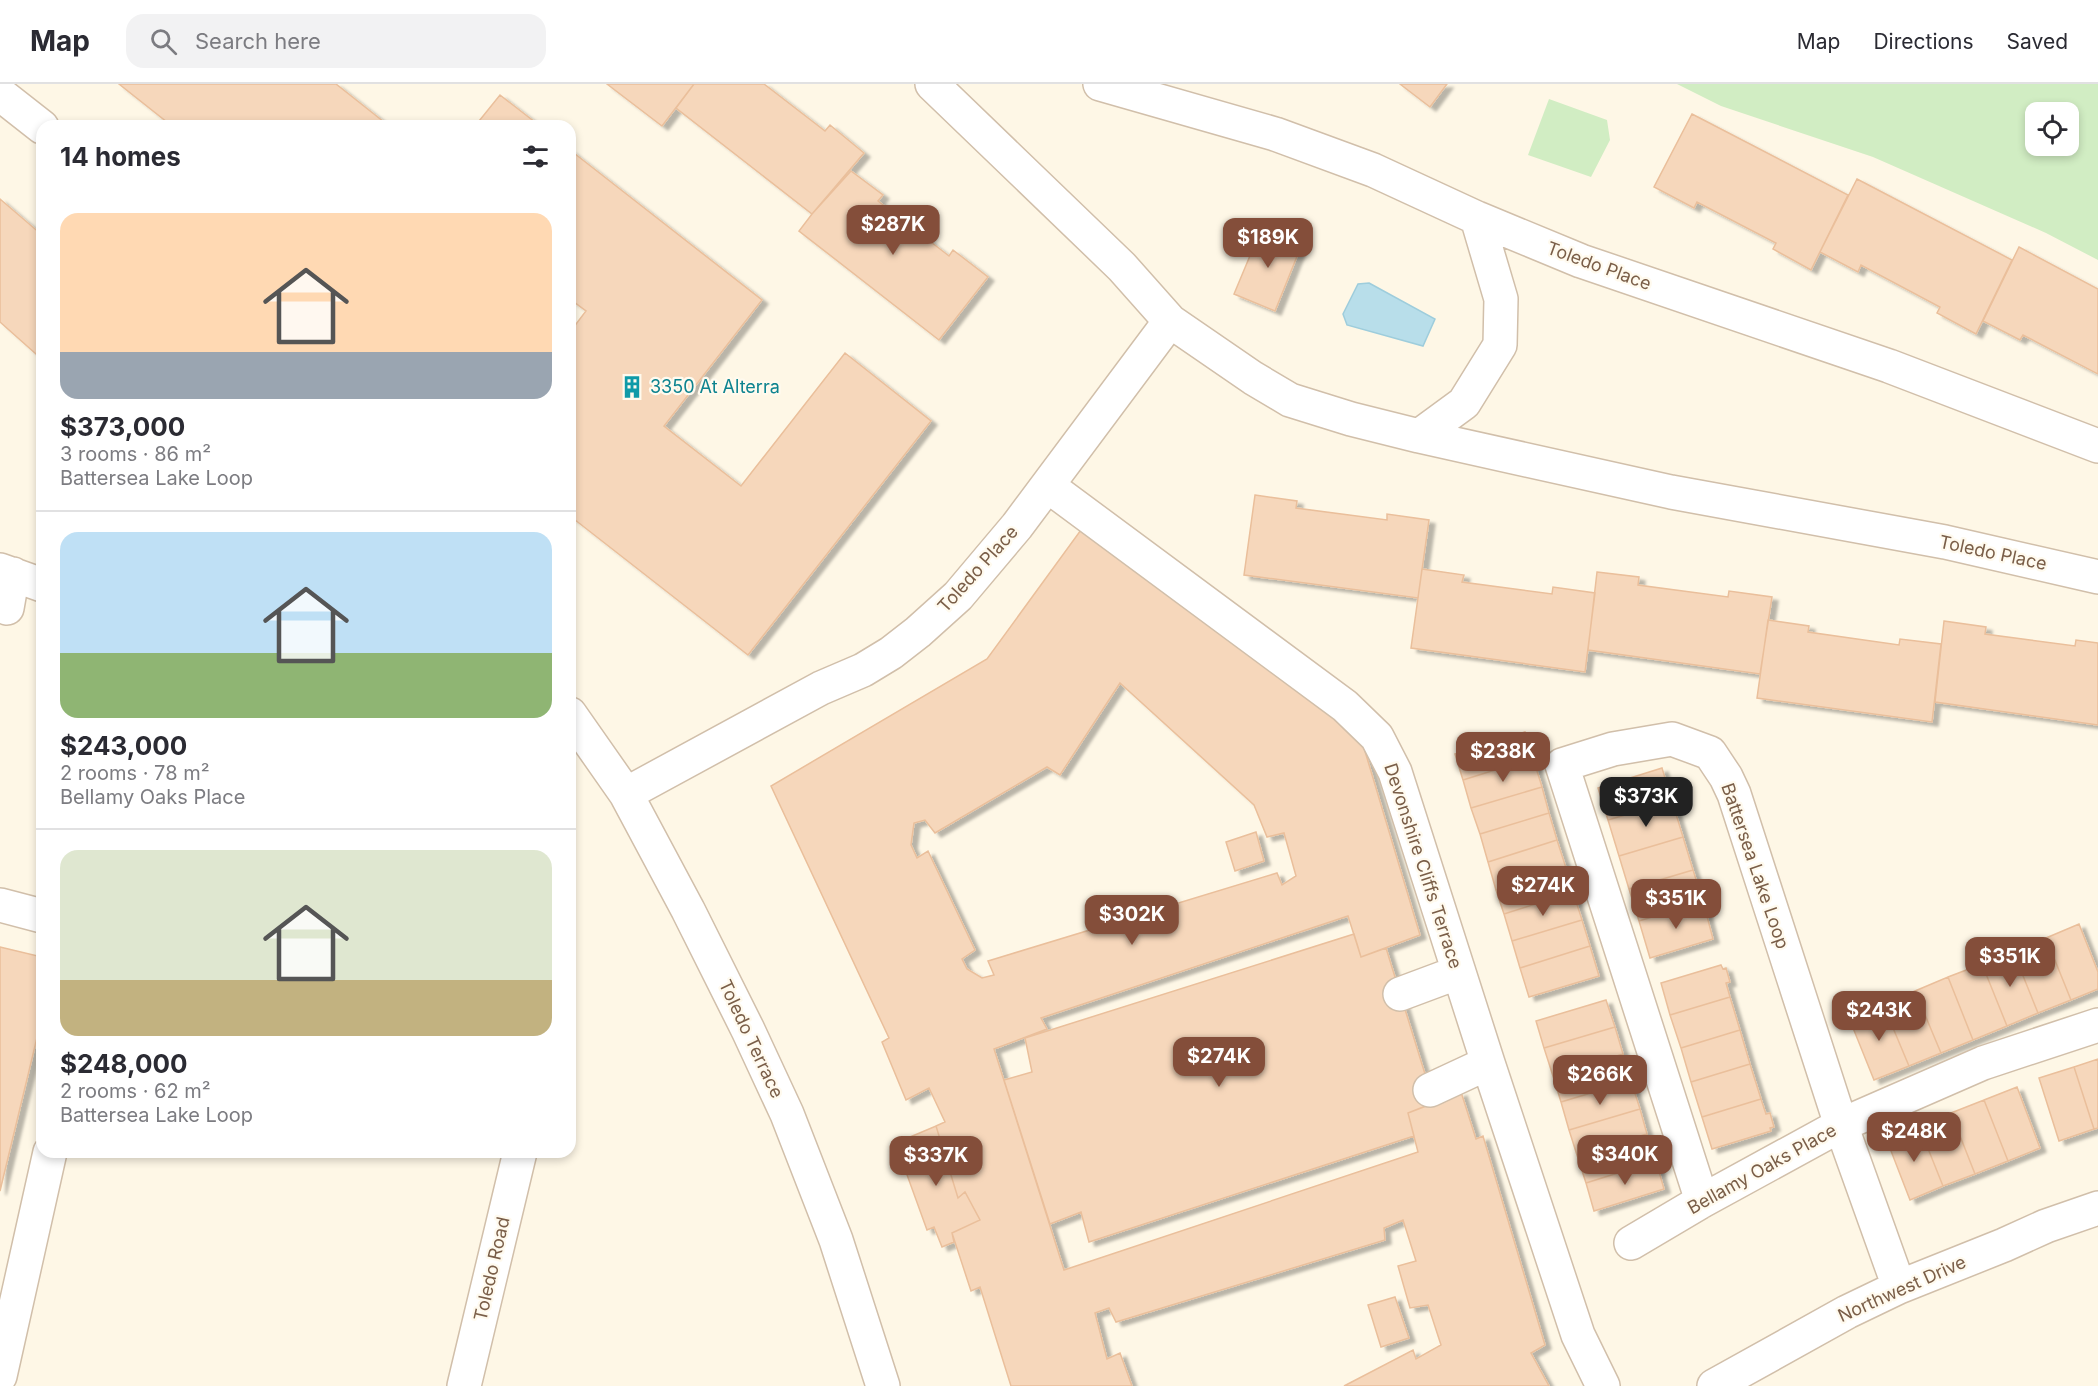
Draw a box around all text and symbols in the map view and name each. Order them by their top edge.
search box [126,14,546,68]
text: Map [30,24,90,58]
icon: search [147,25,180,58]
text: Search here [195,28,321,54]
text: Map [1797,29,1840,54]
text: Directions [1873,29,1974,54]
text: Saved [2007,29,2068,54]
map controls [2025,102,2079,156]
button: locate [2025,102,2079,156]
icon: filters [519,140,552,173]
text: 14 homes [60,141,181,172]
pin: $287K [851,205,935,256]
text: $287K [861,212,925,236]
pin: $189K [1226,218,1310,269]
text: $189K [1237,225,1299,249]
street label: Toledo Place [1544,237,1654,294]
icon: home [252,252,360,360]
building icon: 3350 At Alterra [619,374,645,400]
place label: 3350 At Alterra [650,376,780,397]
text: $373,000 [60,411,185,442]
text: 3 rooms · 86 m² [60,442,211,466]
text: Battersea Lake Loop [60,466,253,490]
street label: Toledo Place [933,521,1022,616]
street label: Toledo Place [1937,531,2049,574]
icon: home [252,571,360,679]
text: $243,000 [60,730,187,761]
pin: $238K [1461,732,1545,783]
text: $238K [1470,739,1536,763]
street label: Devonshire Cliffs Terrace [1380,760,1467,971]
text: 2 rooms · 78 m² [60,761,209,785]
pin: $373K [1604,777,1688,828]
street label: Battersea Lake Loop [1717,780,1794,951]
text: $373K [1614,784,1678,808]
text: Bellamy Oaks Place [60,785,245,809]
pin: $274K [1501,866,1585,917]
text: $274K [1511,873,1575,897]
pin: $351K [1634,879,1718,930]
text: $351K [1645,886,1707,910]
icon: home [252,889,360,997]
pin: $302K [1090,895,1174,946]
text: $302K [1099,902,1165,926]
pin: $351K [1968,937,2052,988]
text: $351K [1979,944,2041,968]
street label: Toledo Terrace [715,976,788,1101]
pin: $243K [1837,991,1921,1042]
text: $243K [1846,998,1912,1022]
pin: $274K [1177,1037,1261,1088]
text: $274K [1187,1044,1251,1068]
text: $248,000 [60,1048,187,1079]
pin: $266K [1558,1055,1642,1106]
text: $266K [1567,1062,1633,1086]
text: 2 rooms · 62 m² [60,1079,211,1103]
text: Battersea Lake Loop [60,1103,253,1127]
pin: $248K [1872,1112,1956,1163]
street label: Bellamy Oaks Place [1684,1119,1840,1218]
text: $248K [1881,1119,1947,1143]
pin: $340K [1583,1135,1667,1186]
pin: $337K [894,1136,978,1187]
text: $340K [1591,1142,1659,1166]
text: $337K [904,1143,968,1167]
street label: Toledo Road [469,1215,514,1323]
street label: Northwest Drive [1835,1251,1969,1326]

